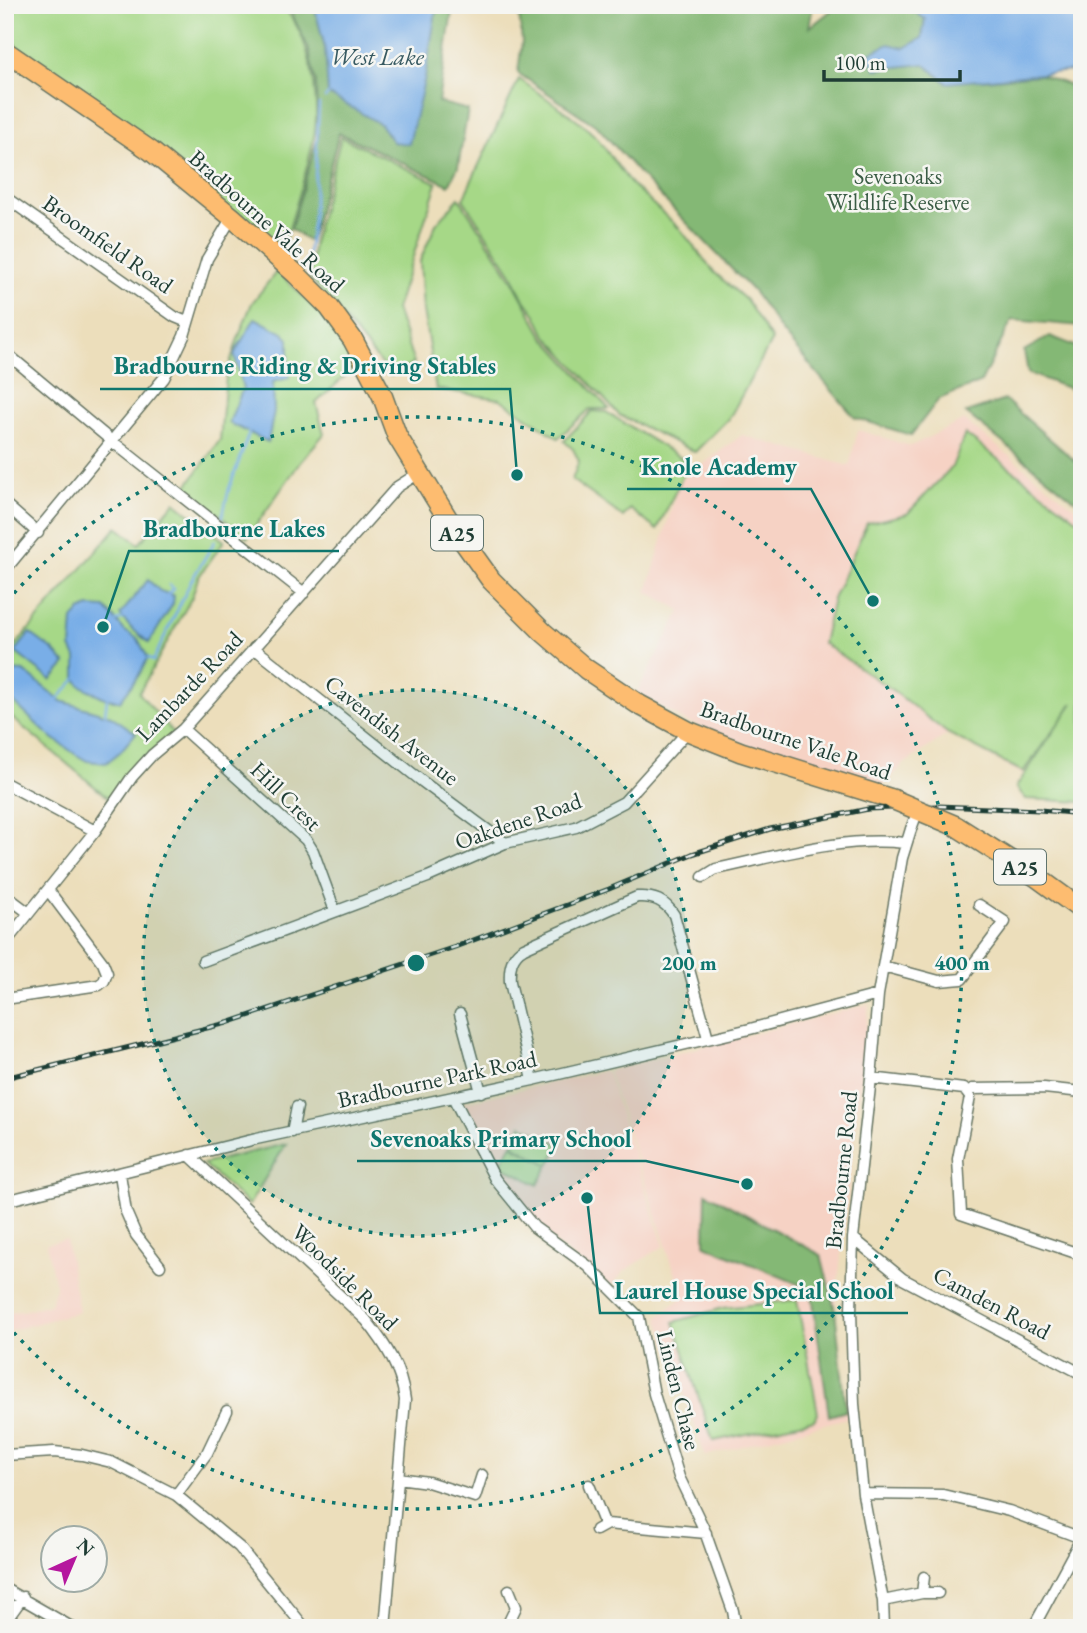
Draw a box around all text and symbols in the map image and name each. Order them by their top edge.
scale bar [824,38,961,82]
water label: West Lake [330,41,425,72]
text: 100 m [835,49,886,76]
street label: Bradbourne Vale Road [183,143,352,299]
park label: Sevenoaks Wildlife Reserve [827,161,969,217]
street label: Broomfield Road [37,188,179,300]
callout: Bradbourne Riding & Driving Stables [100,344,510,389]
text: Bradbourne Riding & Driving Stables [114,350,496,382]
callout: Knole Academy [627,444,811,489]
text: Knole Academy [641,451,797,483]
callout: Bradbourne Lakes [129,506,339,551]
text: Bradbourne Lakes [143,513,325,544]
road number: A25 [431,516,483,550]
street label: Lambarde Road [129,624,249,748]
street label: Cavendish Avenue [319,668,465,792]
street label: Bradbourne Vale Road [696,693,896,787]
street label: Hill Crest [244,755,328,838]
street label: Oakdene Road [451,785,586,857]
road number: A25 [994,850,1046,884]
text: 200 m [661,949,717,976]
text: 400 m [934,949,990,976]
centre of rings [404,951,428,975]
street label: Bradbourne Park Road [335,1043,540,1115]
street label: Bradbourne Road [818,1089,864,1251]
callout: Sevenoaks Primary School [357,1116,646,1161]
text: Sevenoaks Primary School [370,1123,632,1155]
street label: Woodside Road [285,1217,405,1337]
street label: Camden Road [928,1259,1056,1347]
callout: Laurel House Special School [600,1268,908,1313]
text: Laurel House Special School [614,1275,894,1306]
street label: Linden Chase [650,1327,708,1453]
north arrow [38,1524,108,1594]
text: N [71,1533,100,1562]

